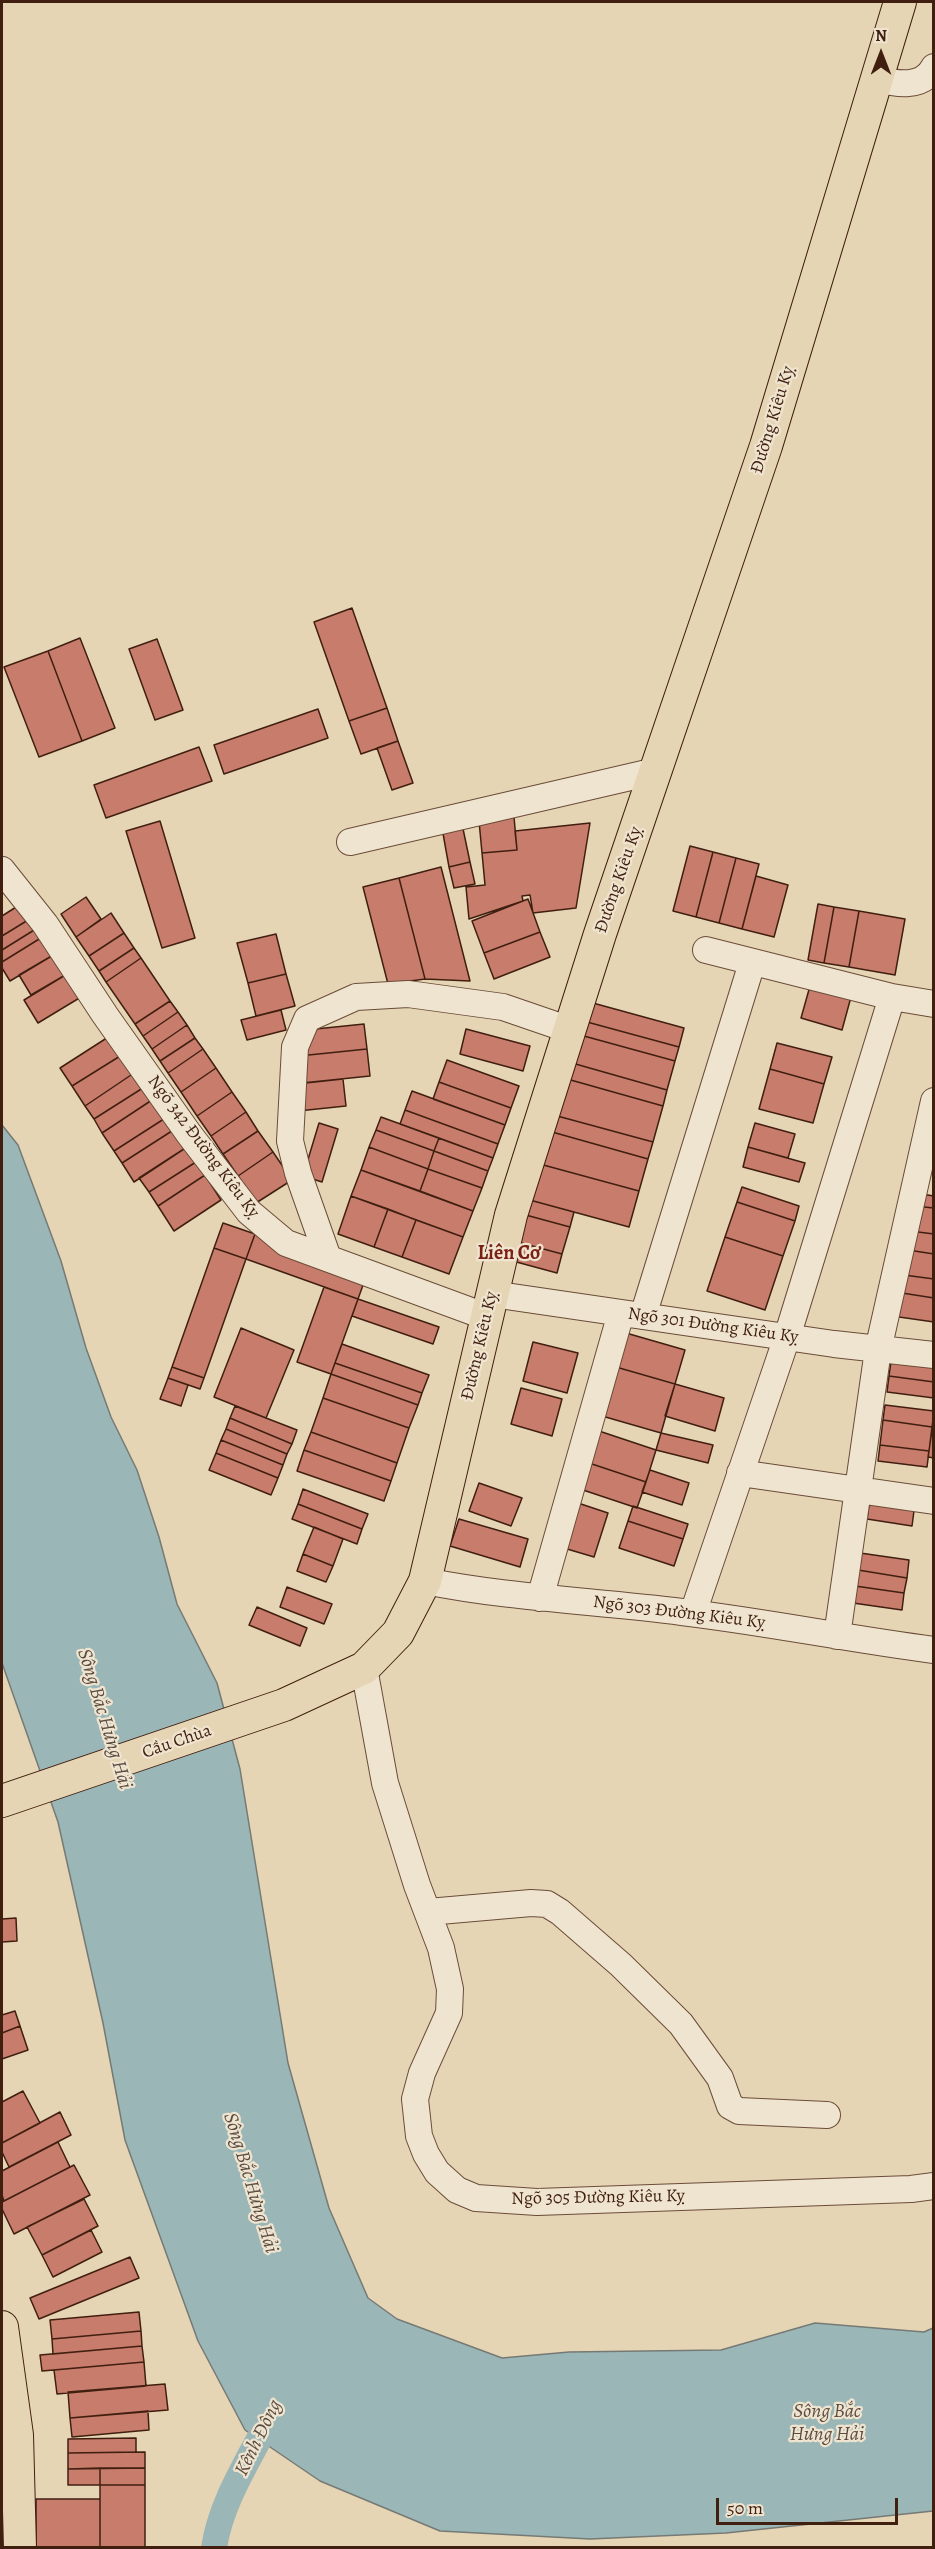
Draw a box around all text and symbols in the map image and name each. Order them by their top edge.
north arrow [851,24,911,84]
text: N [875,25,887,47]
street label: Đường Kiêu Kỵ [746,364,800,476]
street label: Đường Kiêu Kỵ [591,824,647,936]
street label: Ngõ 342 Đường Kiêu Kỵ [142,1071,264,1223]
district label: Liên Cơ [477,1242,541,1266]
street label: Đường Kiêu Kỵ [457,1289,503,1403]
street label: Ngõ 301 Đường Kiêu Kỵ [626,1303,800,1349]
street label: Ngõ 303 Đường Kiêu Kỵ [592,1592,766,1634]
water label: Sông Bắc Hưng Hải [71,1646,137,1792]
street label: Cầu Chùa [139,1720,215,1764]
water label: Sông Bắc Hưng Hải [217,2110,283,2256]
street label: Ngõ 305 Đường Kiêu Kỵ [511,2186,685,2210]
water label: Kênh Đông [230,2396,288,2480]
water label: Sông Bắc Hưng Hải [790,2400,864,2447]
scale bar [719,2486,900,2524]
text: 50 m [727,2496,763,2520]

